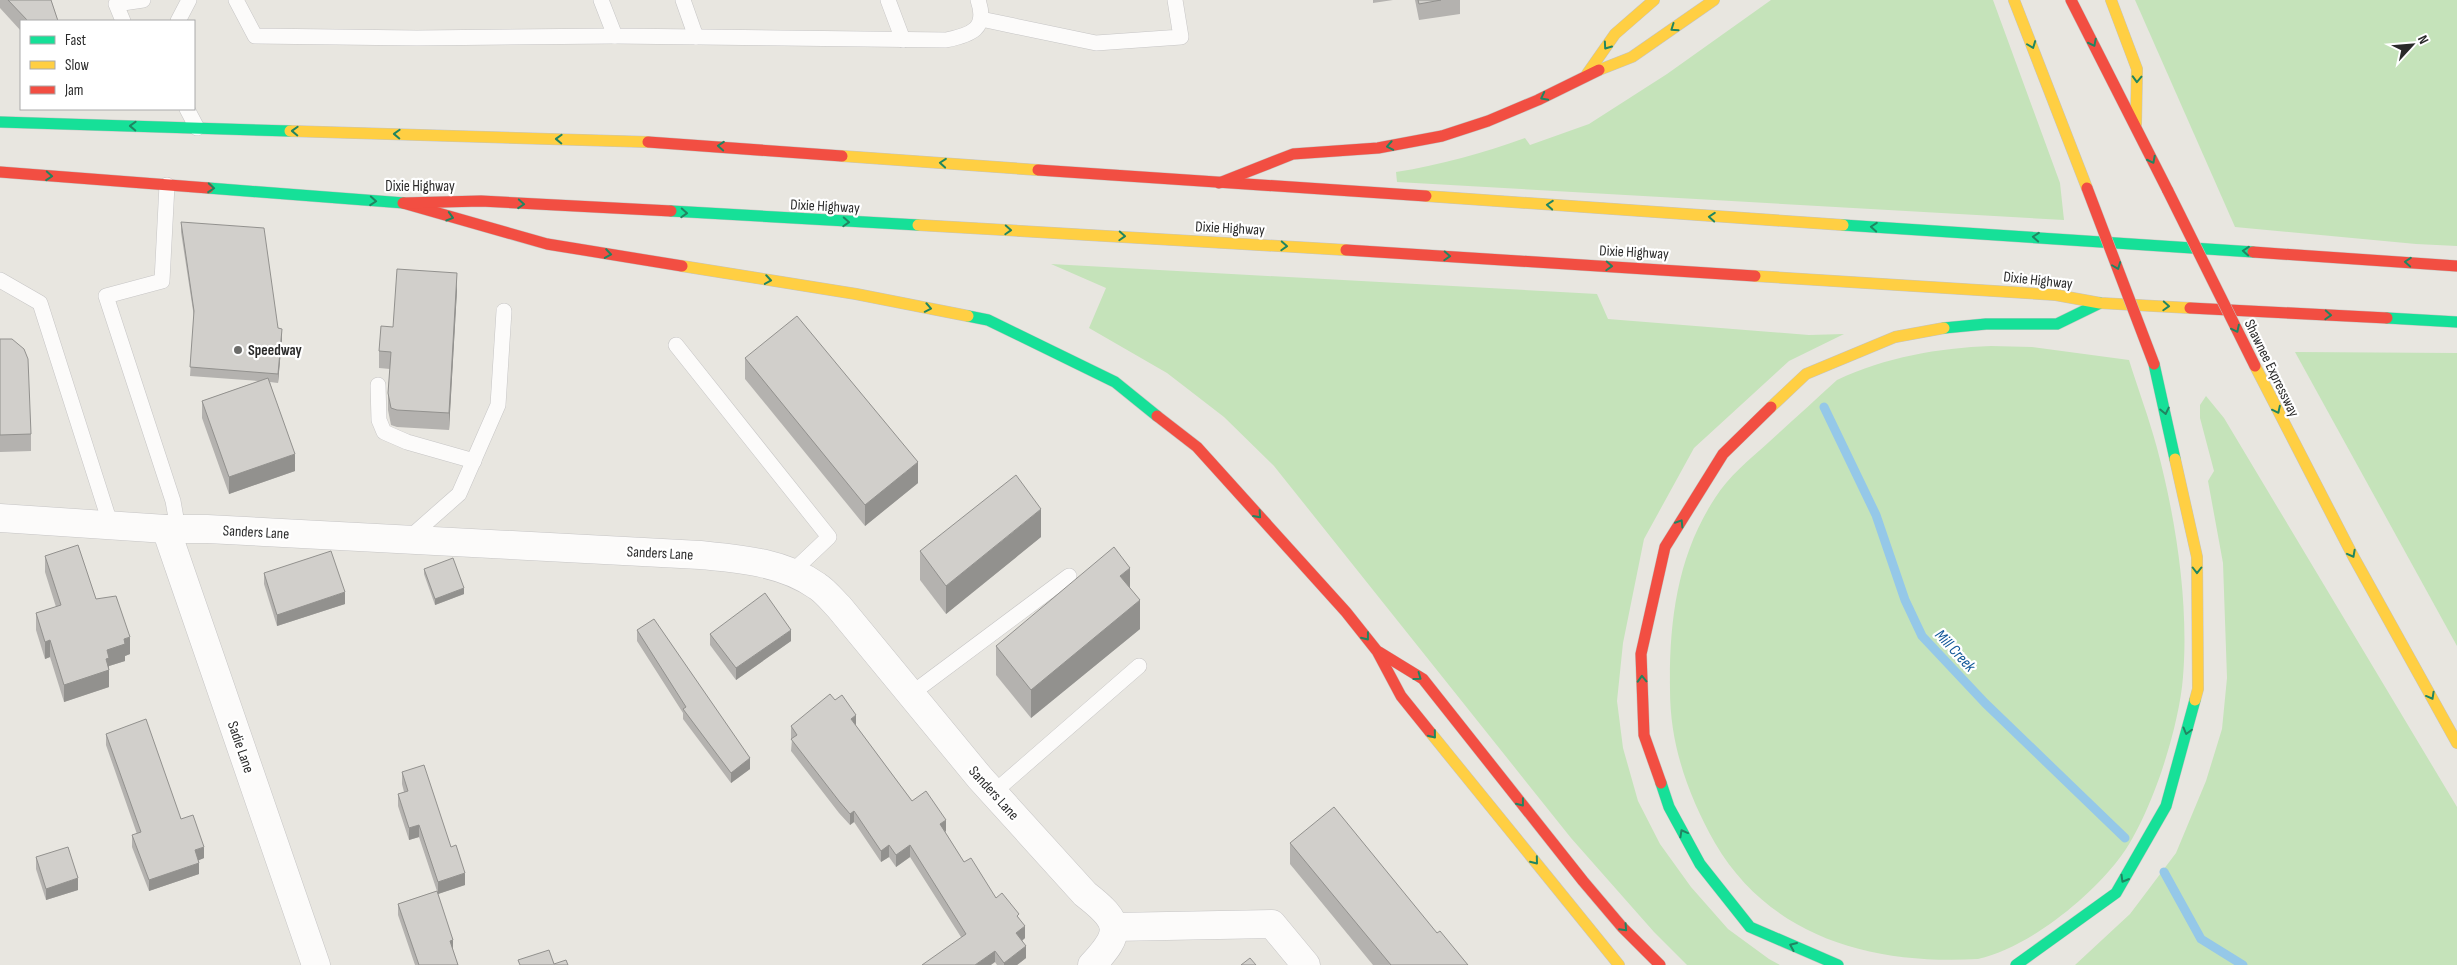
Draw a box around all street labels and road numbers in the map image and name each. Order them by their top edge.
street label: Dixie Highway [385,177,455,196]
street label: Dixie Highway [790,195,860,218]
street label: Dixie Highway [1195,217,1265,240]
street label: Dixie Highway [1599,241,1669,264]
street label: Dixie Highway [2002,267,2074,294]
street label: Shawnee Expressway [2240,316,2303,420]
street label: Sanders Lane [222,521,290,544]
street label: Sanders Lane [626,542,694,565]
street label: Sadie Lane [223,719,258,776]
street label: Sanders Lane [964,762,1023,824]

